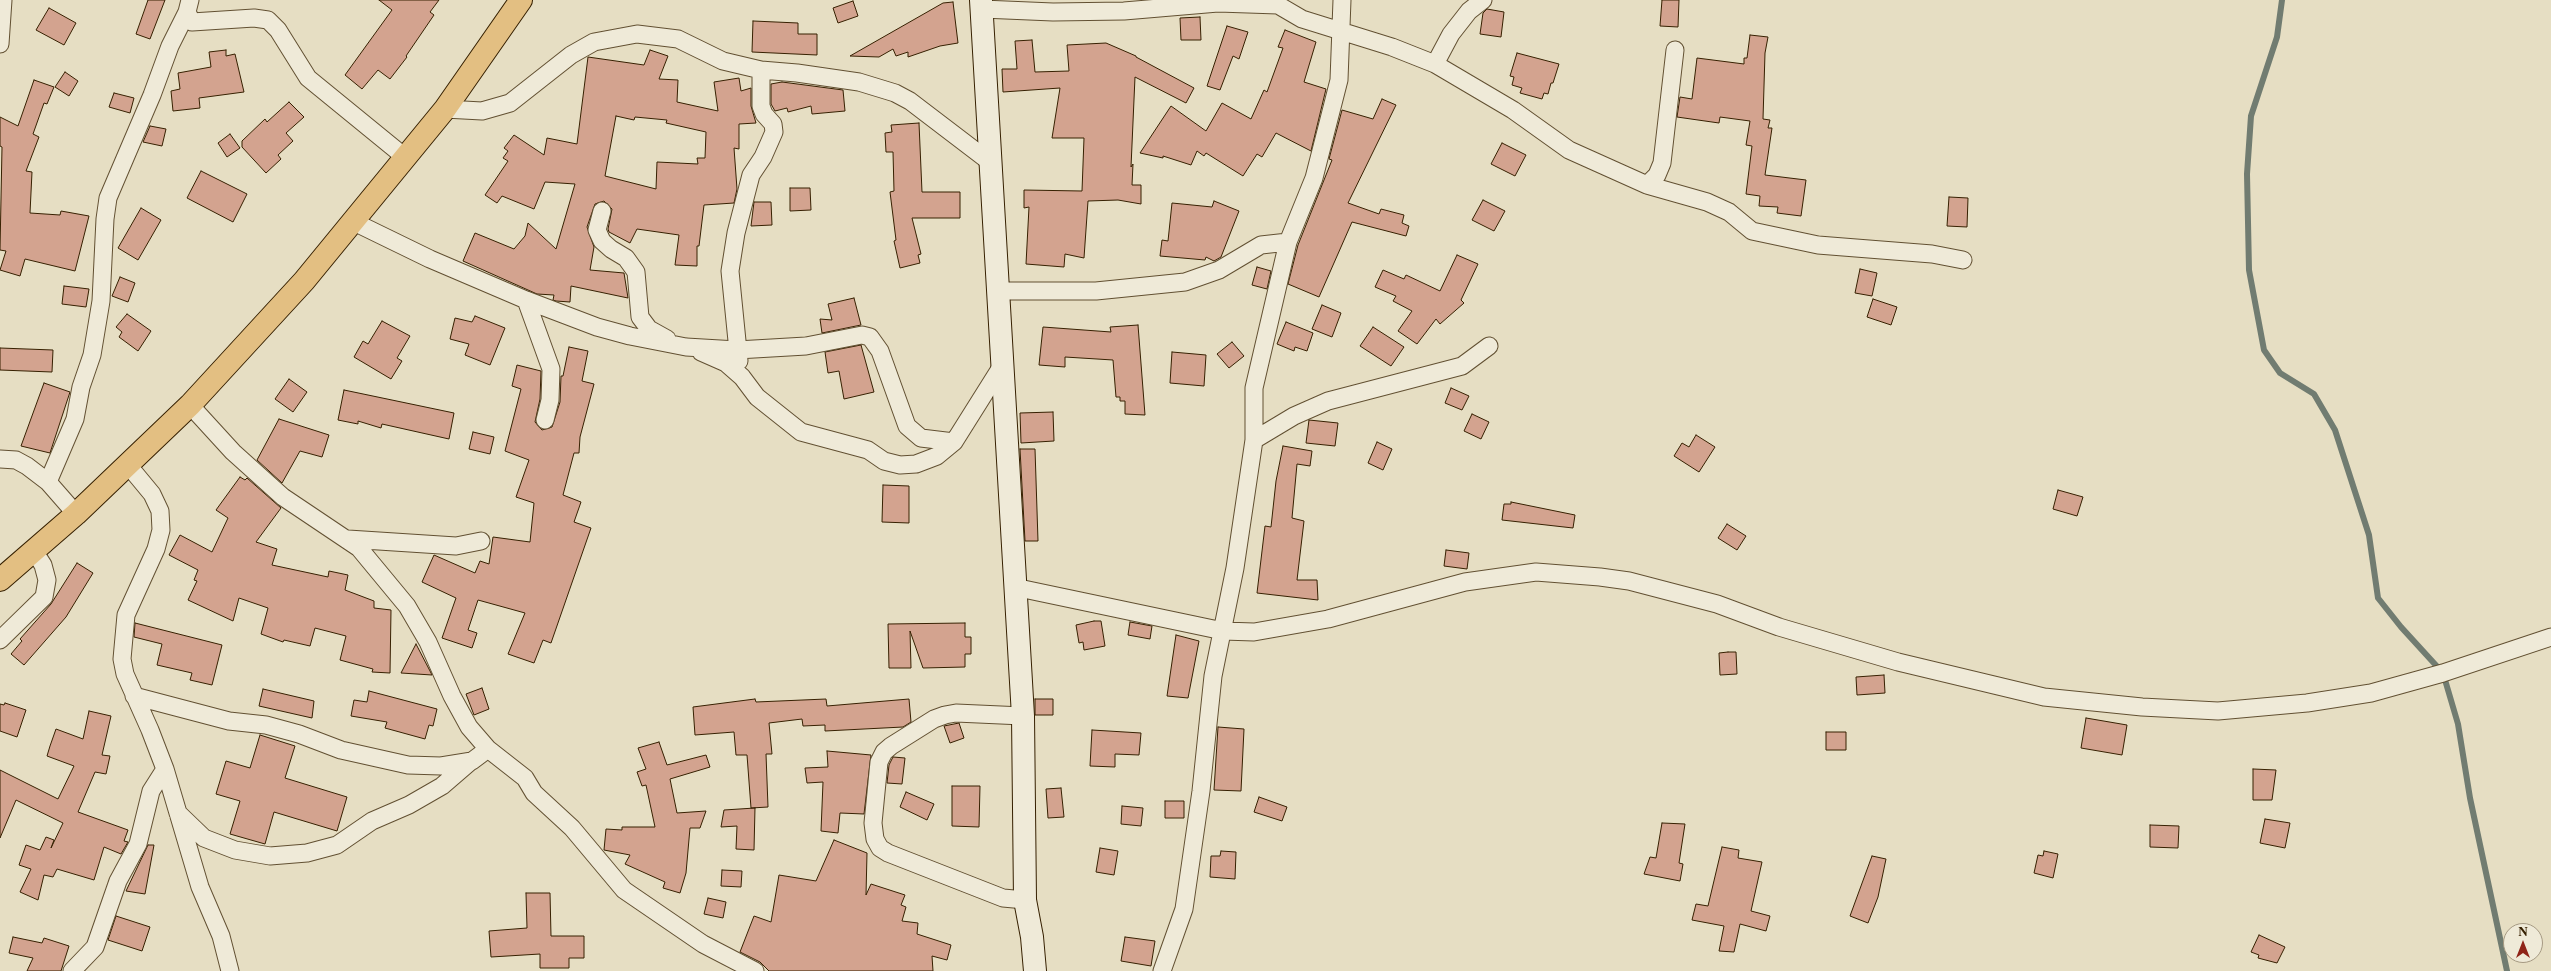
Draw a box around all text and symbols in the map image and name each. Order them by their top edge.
north arrow [2503,923,2543,963]
text: N [2518,925,2528,939]

